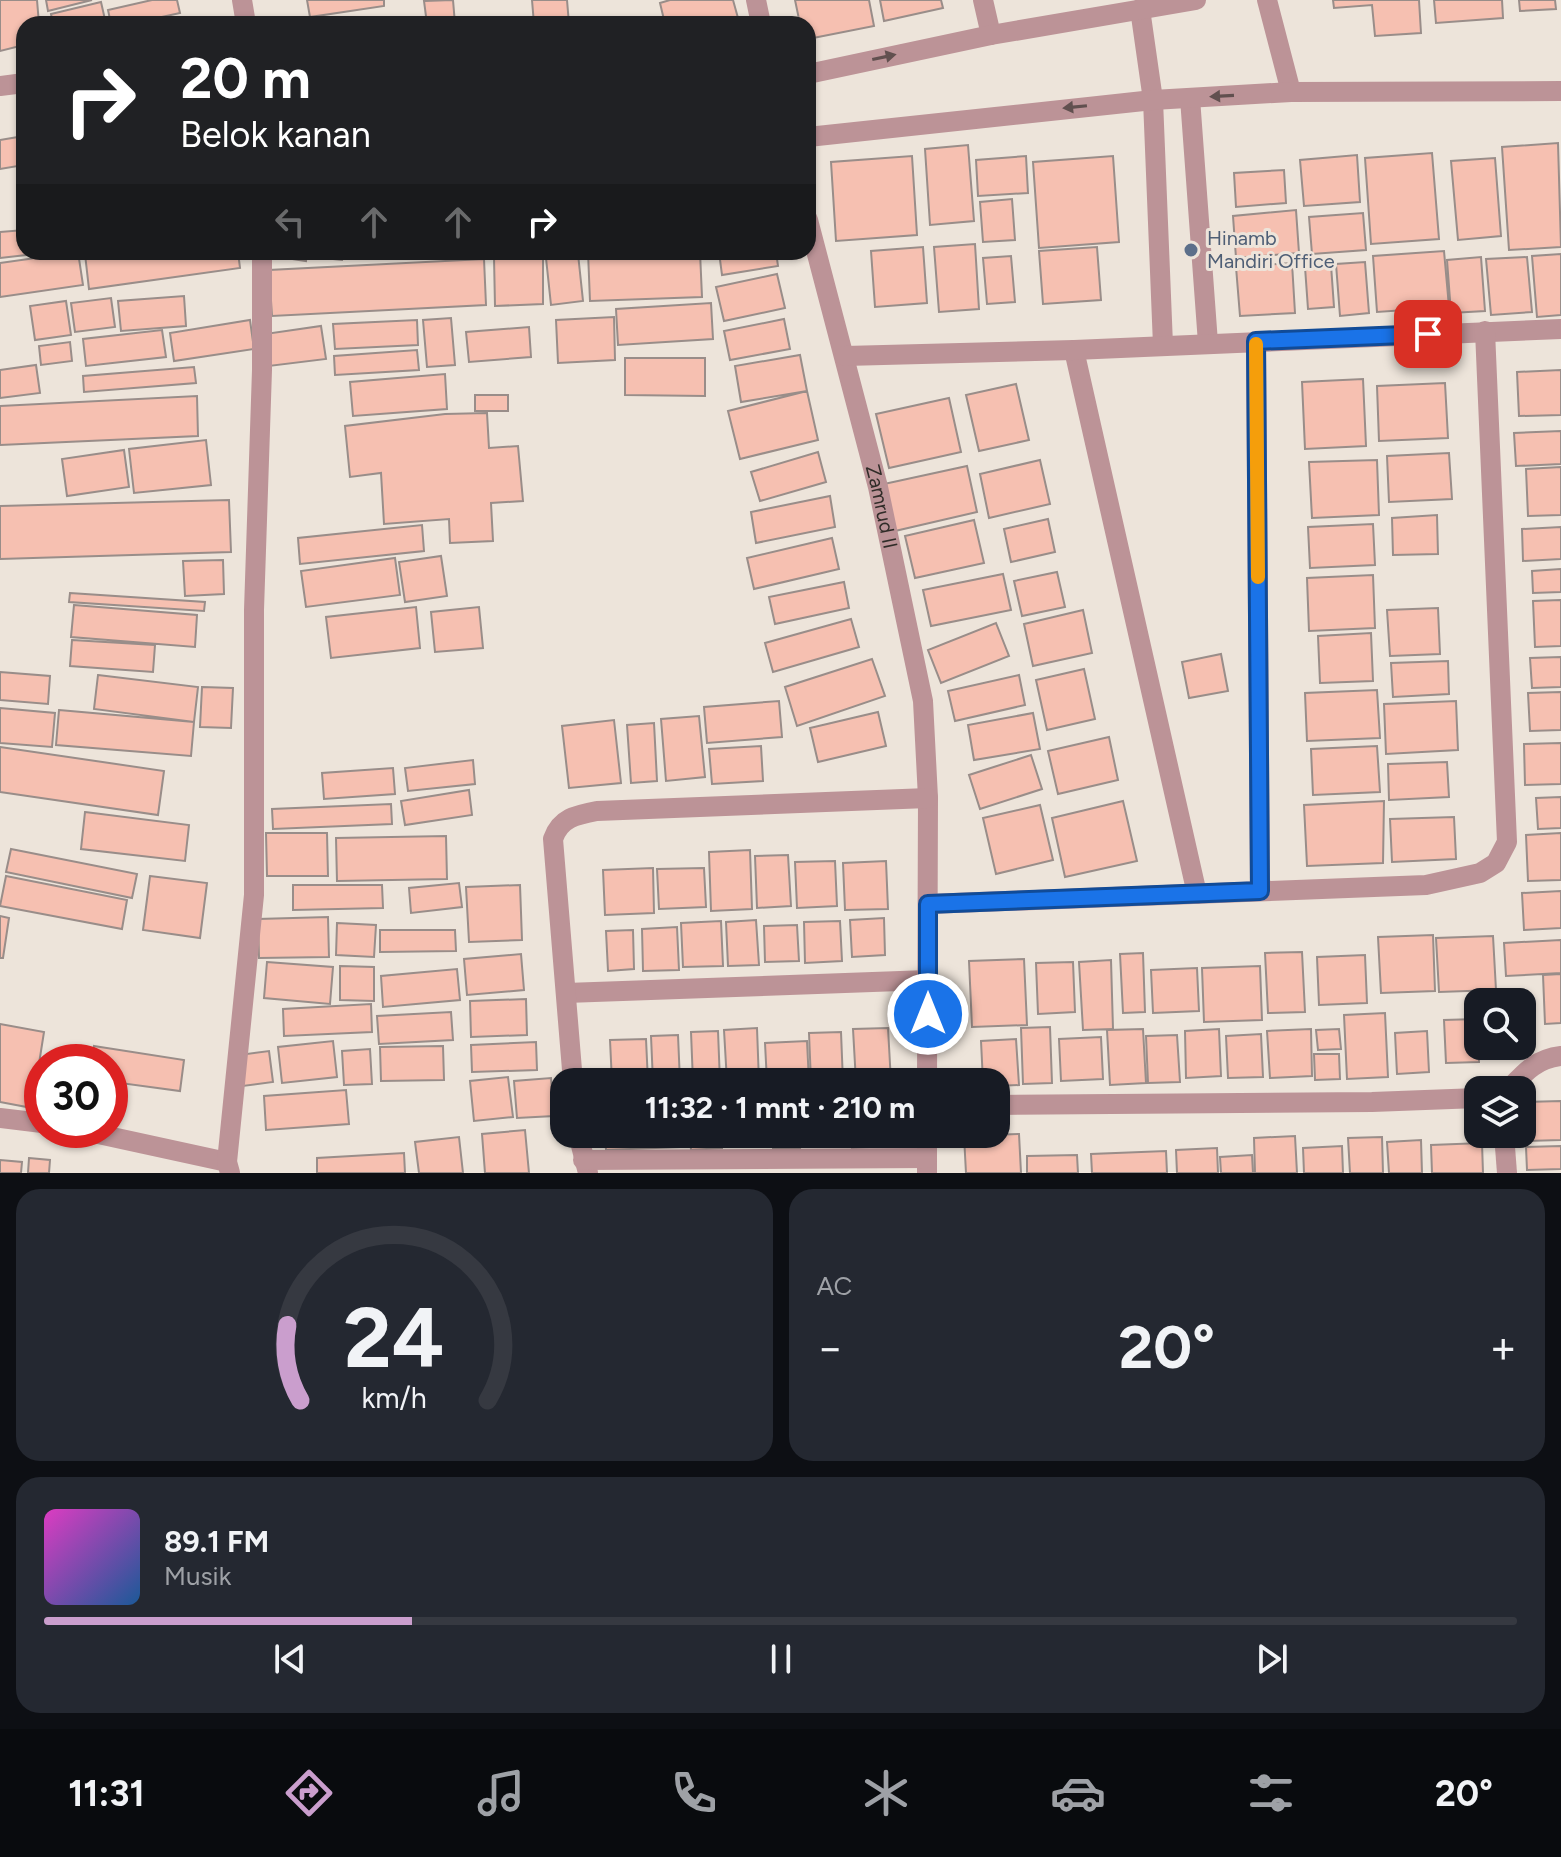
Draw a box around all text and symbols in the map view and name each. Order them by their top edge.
text: 20 m [180,45,311,112]
icon: right [48,48,152,152]
one-way arrow [872,50,897,63]
one-way arrow [1209,90,1234,103]
one-way arrow [1062,101,1087,114]
text: Belok kanan [180,113,371,156]
icon: left [268,200,312,244]
icon: ahead [352,200,396,244]
icon: ahead [436,200,480,244]
icon: right [520,200,564,244]
place label: Hinamb Mandiri Office [1207,226,1335,273]
marker: Hinamb Mandiri Office [1182,241,1200,259]
pin [1394,300,1462,368]
icon: arrive [1406,312,1450,356]
street label: Zamrud II [861,462,903,551]
position arrow [886,972,970,1056]
map controls [1464,988,1536,1148]
button: search [1464,988,1536,1060]
speed limit sign: 30 [24,1044,128,1148]
button: layers [1464,1076,1536,1148]
text: 11:32 · 1 mnt · 210 m [645,1089,915,1126]
text: AC [817,1270,852,1302]
text: 24 [344,1288,445,1388]
text: 20° [1119,1311,1215,1383]
text: − [817,1321,844,1374]
text: + [1490,1321,1517,1374]
text: km/h [362,1381,427,1415]
text: 89.1 FM [164,1523,269,1560]
text: Musik [164,1560,231,1592]
icon: previous [268,1637,312,1681]
icon: pause [759,1637,803,1681]
icon: next [1250,1637,1294,1681]
icon: directions [281,1765,337,1821]
icon: music [473,1765,529,1821]
icon: phone [666,1765,722,1821]
icon: climate [858,1765,914,1821]
icon: car [1050,1765,1106,1821]
icon: filters [1243,1765,1299,1821]
text: 11:31 [68,1772,145,1815]
text: 20° [1435,1772,1493,1815]

